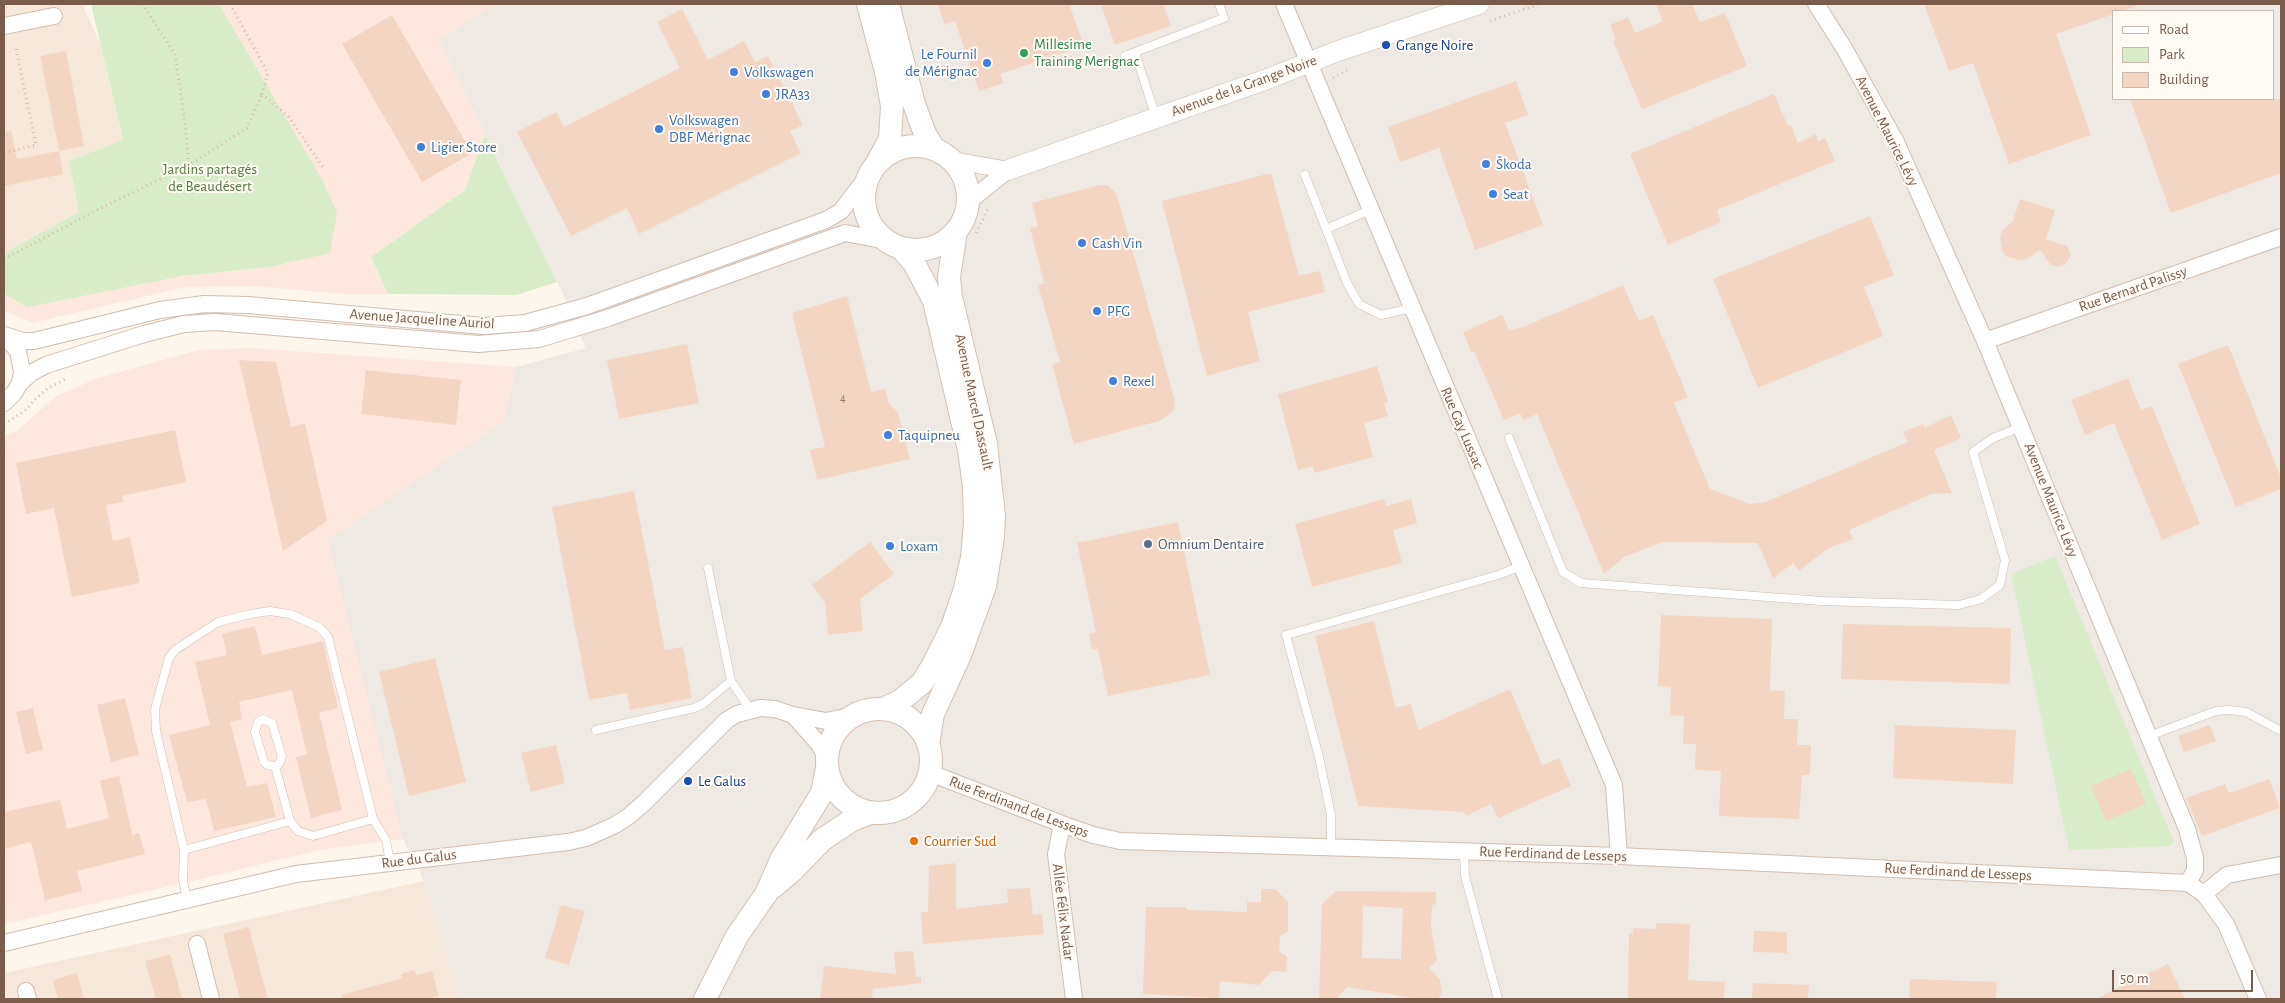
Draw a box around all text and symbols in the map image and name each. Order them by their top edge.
legend [2112,10,2275,100]
text: Road [2159,22,2189,37]
place label: Millesime Training Merignac [1034,35,1139,70]
place label: Grange Noire [1396,36,1473,54]
marker: Grange Noire [1380,39,1392,51]
place label: Le Fournil de Mérignac [905,45,977,80]
marker: Millesime Training Merignac [1018,47,1030,59]
text: Park [2159,47,2185,62]
street label: Avenue de la Grange Noire [1169,51,1319,121]
marker: Le Fournil de Mérignac [981,57,993,69]
place label: Volkswagen [744,63,814,81]
marker: Volkswagen [728,66,740,78]
text: Building [2159,72,2209,87]
street label: Avenue Maurice Lévy [1851,73,1923,189]
place label: JRA33 [776,85,810,103]
marker: JRA33 [760,88,772,100]
place label: Volkswagen DBF Mérignac [669,111,750,146]
marker: Volkswagen DBF Mérignac [653,123,665,135]
place label: Ligier Store [431,138,497,156]
marker: Ligier Store [415,141,427,153]
place label: Škoda [1496,155,1532,173]
marker: Škoda [1480,158,1492,170]
park label: Jardins partagés de Beaudésert [163,160,257,195]
place label: Seat [1503,185,1528,203]
marker: Seat [1487,188,1499,200]
place label: Cash Vin [1092,234,1142,252]
marker: Cash Vin [1076,237,1088,249]
street label: Rue Bernard Palissy [2076,262,2190,316]
place label: PFG [1107,302,1130,320]
street label: Avenue Jacqueline Auriol [349,305,495,333]
marker: PFG [1091,305,1103,317]
street label: Avenue Marcel Dassault [951,332,997,472]
place label: Rexel [1123,372,1155,390]
marker: Rexel [1107,375,1119,387]
street label: Rue Gay Lussac [1437,384,1487,472]
house number: 4 [840,391,846,405]
place label: Taquipneu [898,426,960,444]
marker: Taquipneu [882,429,894,441]
street label: Avenue Maurice Lévy [2020,440,2082,560]
place label: Omnium Dentaire [1158,535,1264,553]
place label: Loxam [900,537,938,555]
marker: Omnium Dentaire [1142,538,1154,550]
marker: Loxam [884,540,896,552]
place label: Le Galus [698,772,746,790]
street label: Rue Ferdinand de Lesseps [947,772,1091,842]
marker: Le Galus [682,775,694,787]
place label: Courrier Sud [924,832,996,850]
marker: Courrier Sud [908,835,920,847]
street label: Rue Ferdinand de Lesseps [1479,842,1627,866]
street label: Rue du Galus [380,845,458,873]
street label: Rue Ferdinand de Lesseps [1884,859,2032,885]
street label: Allée Félix Nadar [1048,862,1078,962]
scale bar [2115,960,2256,992]
text: 50 m [2120,971,2149,986]

